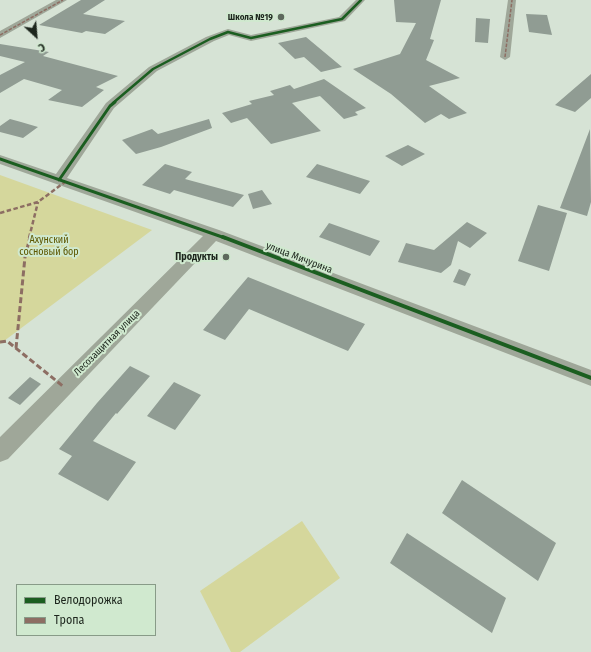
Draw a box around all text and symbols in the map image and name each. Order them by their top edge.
place label: Школа №19 [228,12,273,22]
marker: Школа №19 [276,12,286,22]
north arrow [16,16,56,56]
text: С [36,40,47,54]
park label: Ахунский сосновый бор [19,234,79,258]
street label: улица Мичурина [264,240,334,276]
place label: Продукты [175,251,218,263]
marker: Продукты [221,252,231,262]
street label: Лесозащитная улица [72,308,142,378]
legend [16,584,156,636]
text: Велодорожка [54,593,123,607]
text: Тропа [54,613,85,627]

